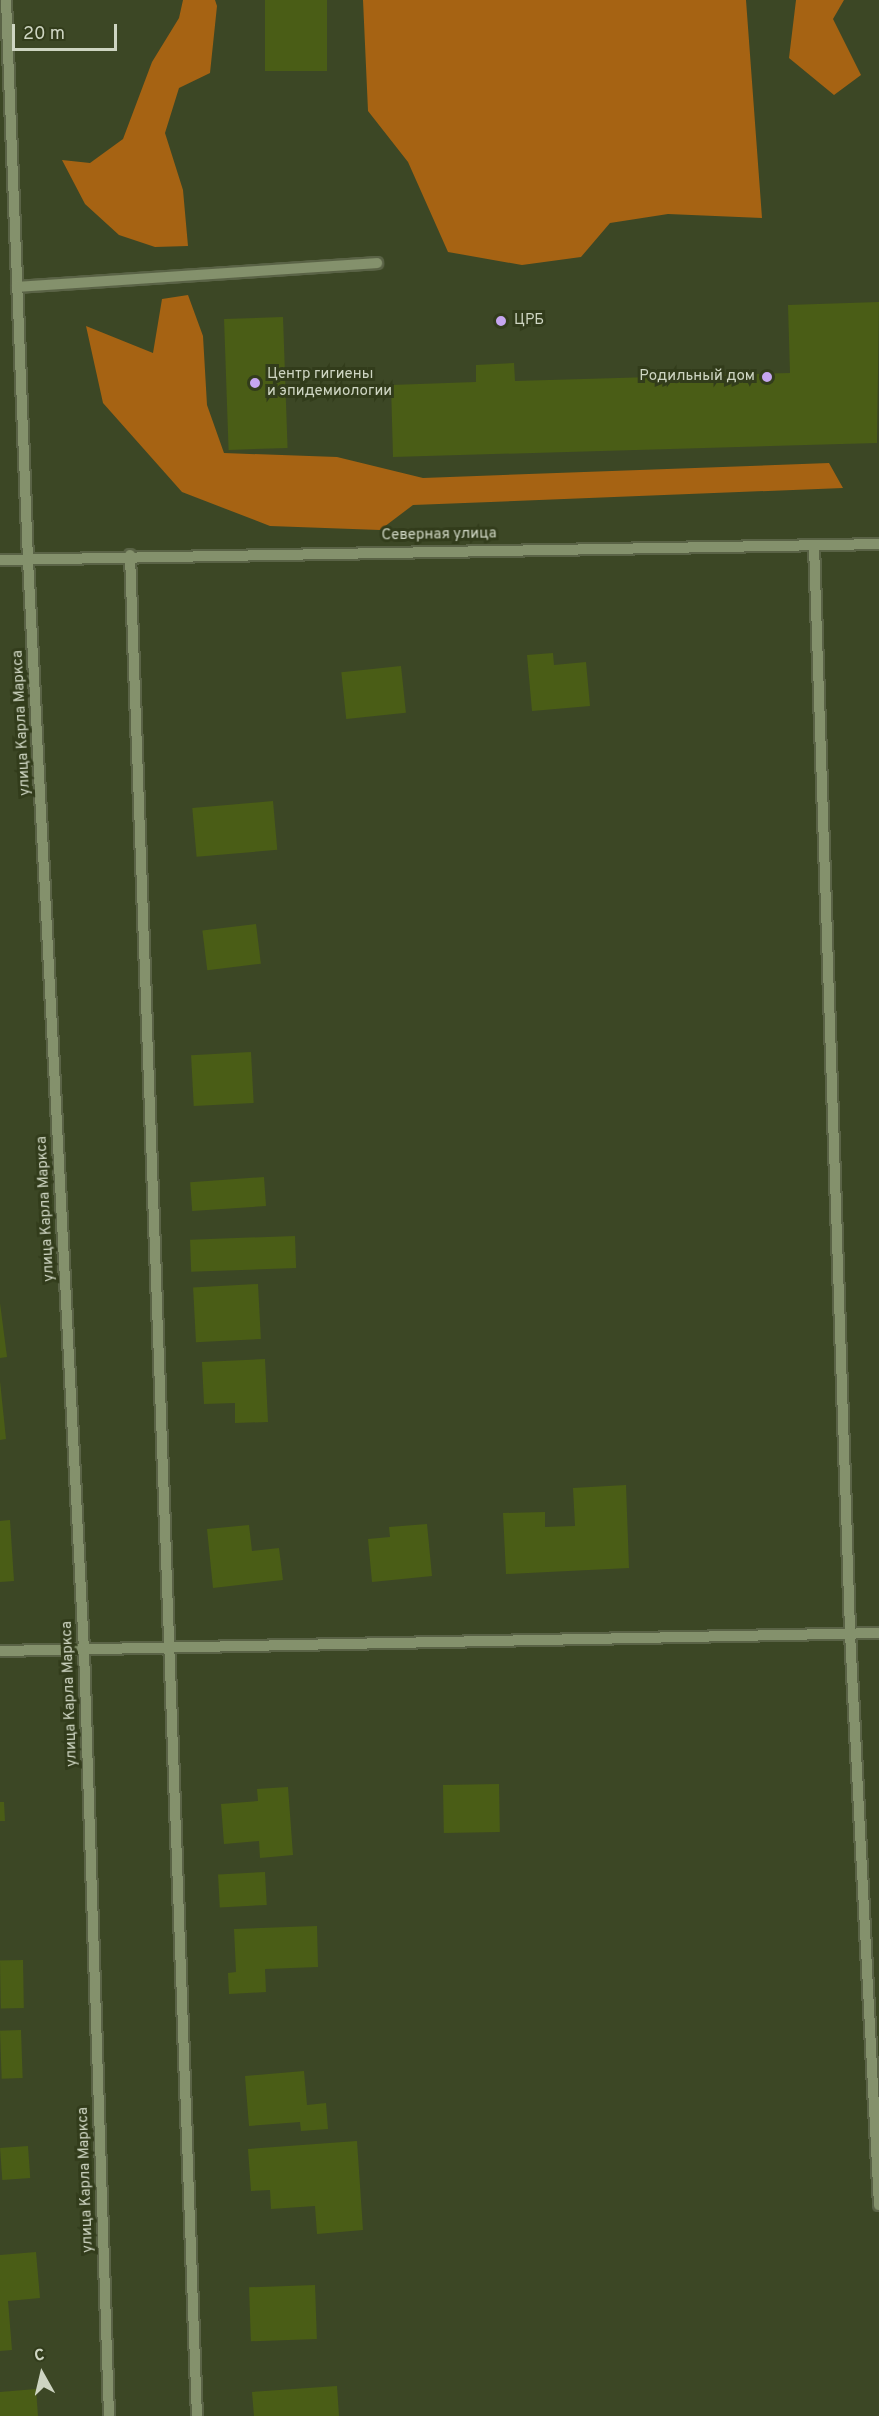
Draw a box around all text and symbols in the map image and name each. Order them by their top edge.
scale bar [15,12,120,50]
text: 20 m [23,23,65,46]
marker: ЦРБ [492,312,510,330]
place label: ЦРБ [514,312,544,330]
place label: Центр гигиены и эпидемиологии [267,365,392,400]
place label: Родильный дом [639,368,755,386]
marker: Родильный дом [760,370,774,384]
marker: Центр гигиены и эпидемиологии [248,376,262,390]
street label: Северная улица [381,525,497,545]
street label: улица Карла Маркса [9,650,35,796]
street label: улица Карла Маркса [33,1136,59,1282]
street label: улица Карла Маркса [58,1621,82,1767]
street label: улица Карла Маркса [74,2107,98,2253]
north arrow [12,2344,72,2404]
text: С [33,2346,46,2367]

